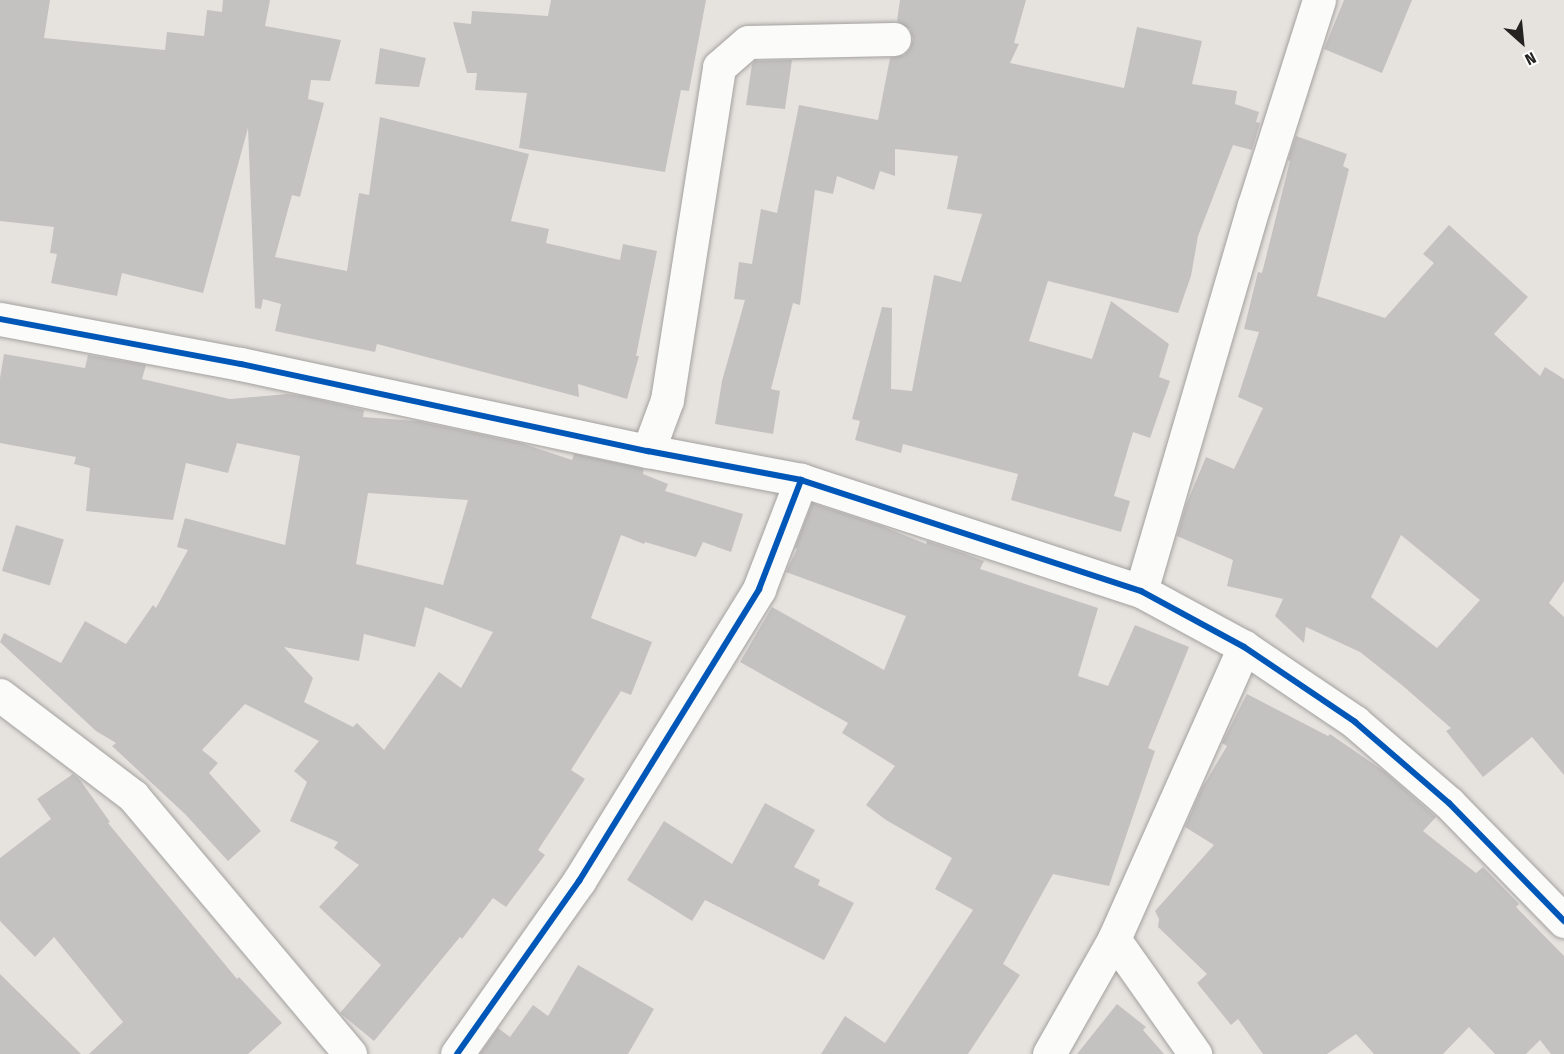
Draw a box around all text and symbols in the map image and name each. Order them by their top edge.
north arrow [1492,12,1552,72]
text: N [1522,48,1539,69]

